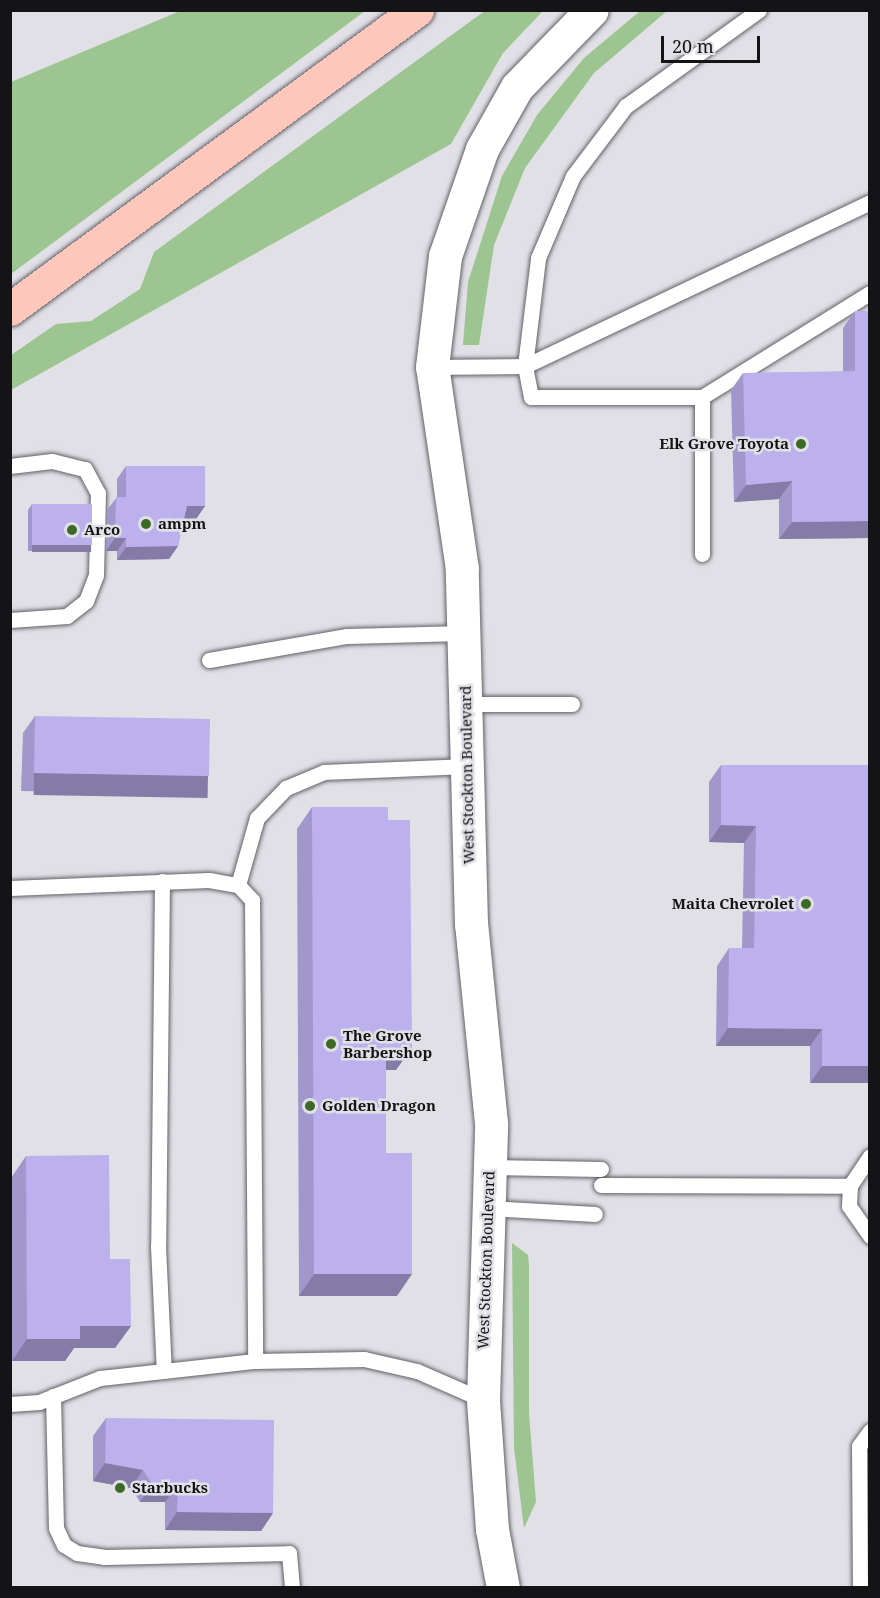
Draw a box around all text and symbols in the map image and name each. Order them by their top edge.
scale bar [664,24,763,62]
text: 20 m [672,34,714,58]
place label: Elk Grove Toyota [659,435,789,453]
marker: Elk Grove Toyota [794,437,808,451]
place label: ampm [158,515,206,533]
marker: ampm [139,517,153,531]
place label: Arco [84,521,120,539]
marker: Arco [65,523,79,537]
street label: West Stockton Boulevard [456,686,478,864]
place label: Maita Chevrolet [672,895,794,913]
marker: Maita Chevrolet [799,897,813,911]
place label: The Grove Barbershop [343,1026,432,1061]
marker: The Grove Barbershop [324,1037,338,1051]
place label: Golden Dragon [322,1097,436,1115]
marker: Golden Dragon [303,1099,317,1113]
street label: West Stockton Boulevard [474,1170,498,1350]
place label: Starbucks [132,1479,208,1497]
marker: Starbucks [113,1481,127,1495]

